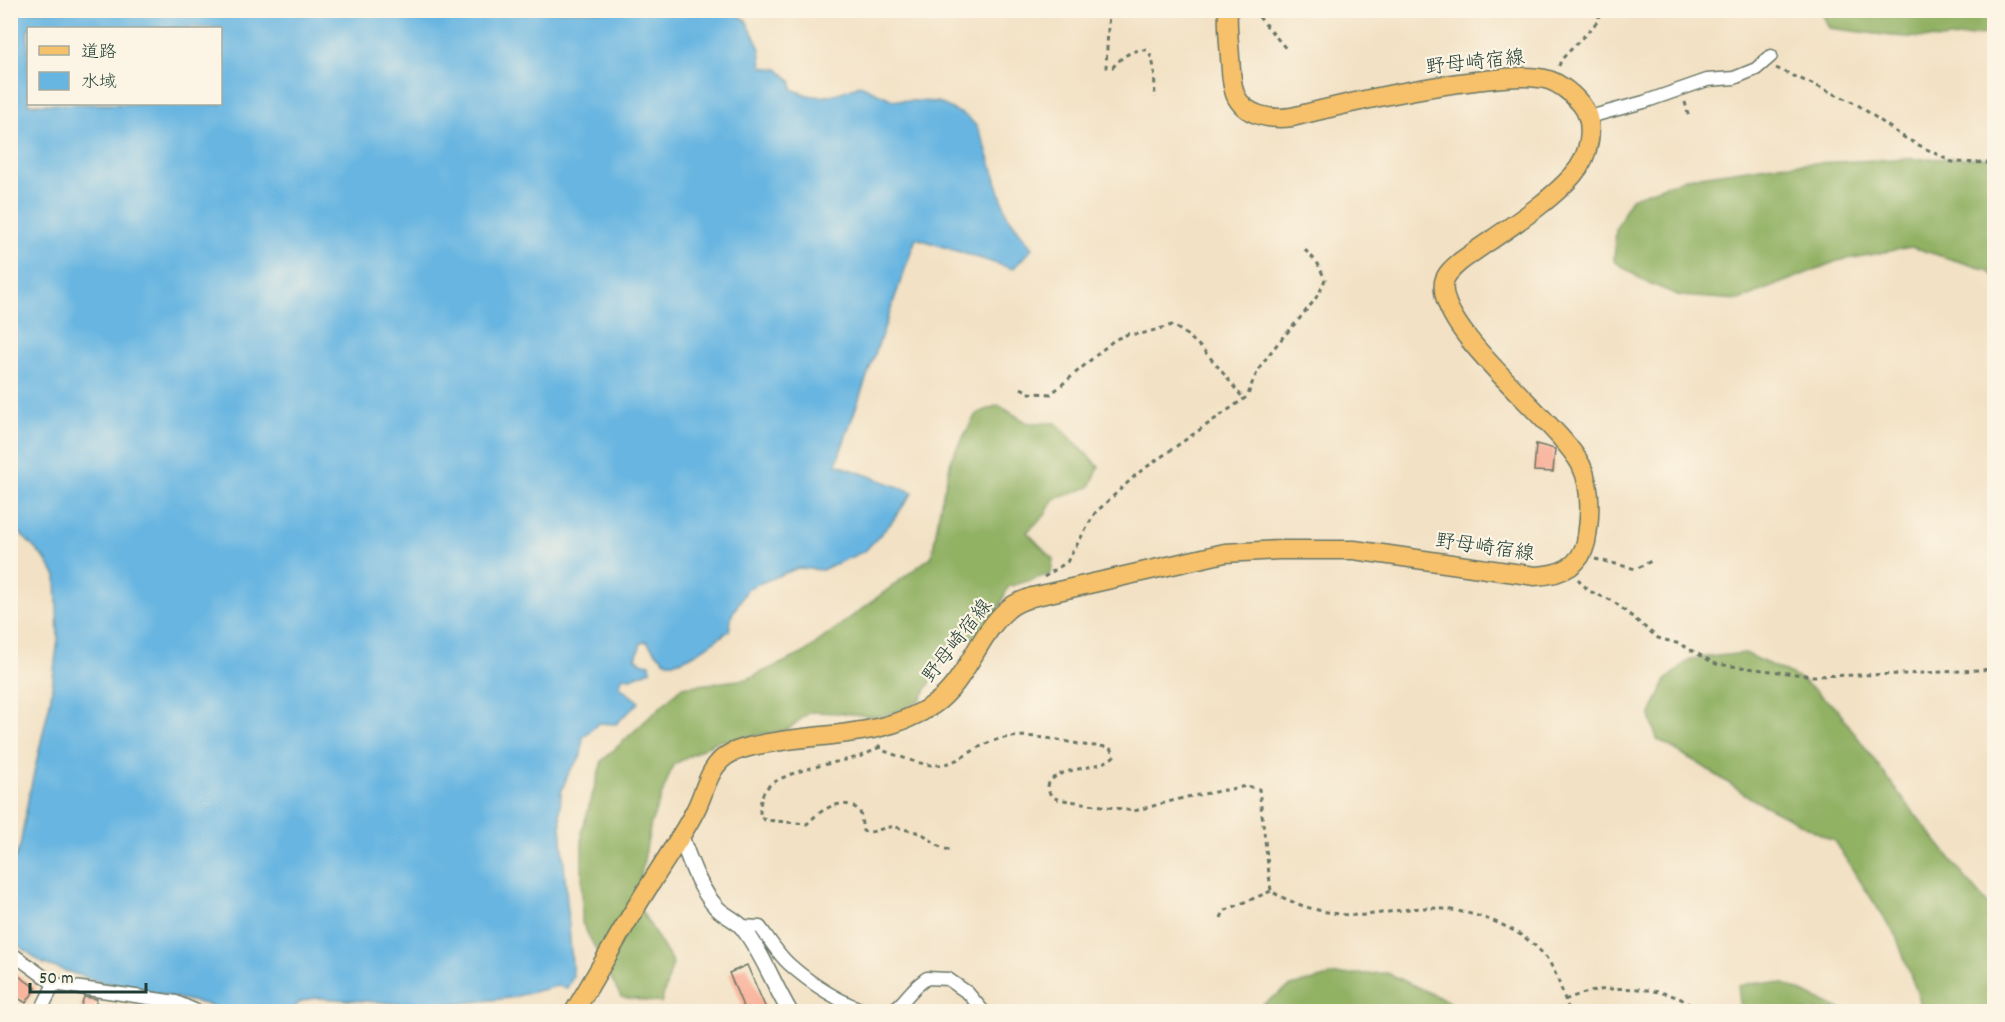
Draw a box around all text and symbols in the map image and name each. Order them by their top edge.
legend [27,27,222,105]
text: 道路 [81,41,117,66]
street label: 野母崎宿線 [1424,45,1527,83]
text: 水域 [81,71,117,96]
street label: 野母崎宿線 [1433,528,1536,570]
street label: 野母崎宿線 [917,594,1000,690]
scale bar [30,956,146,994]
text: 50 m [39,967,74,992]

